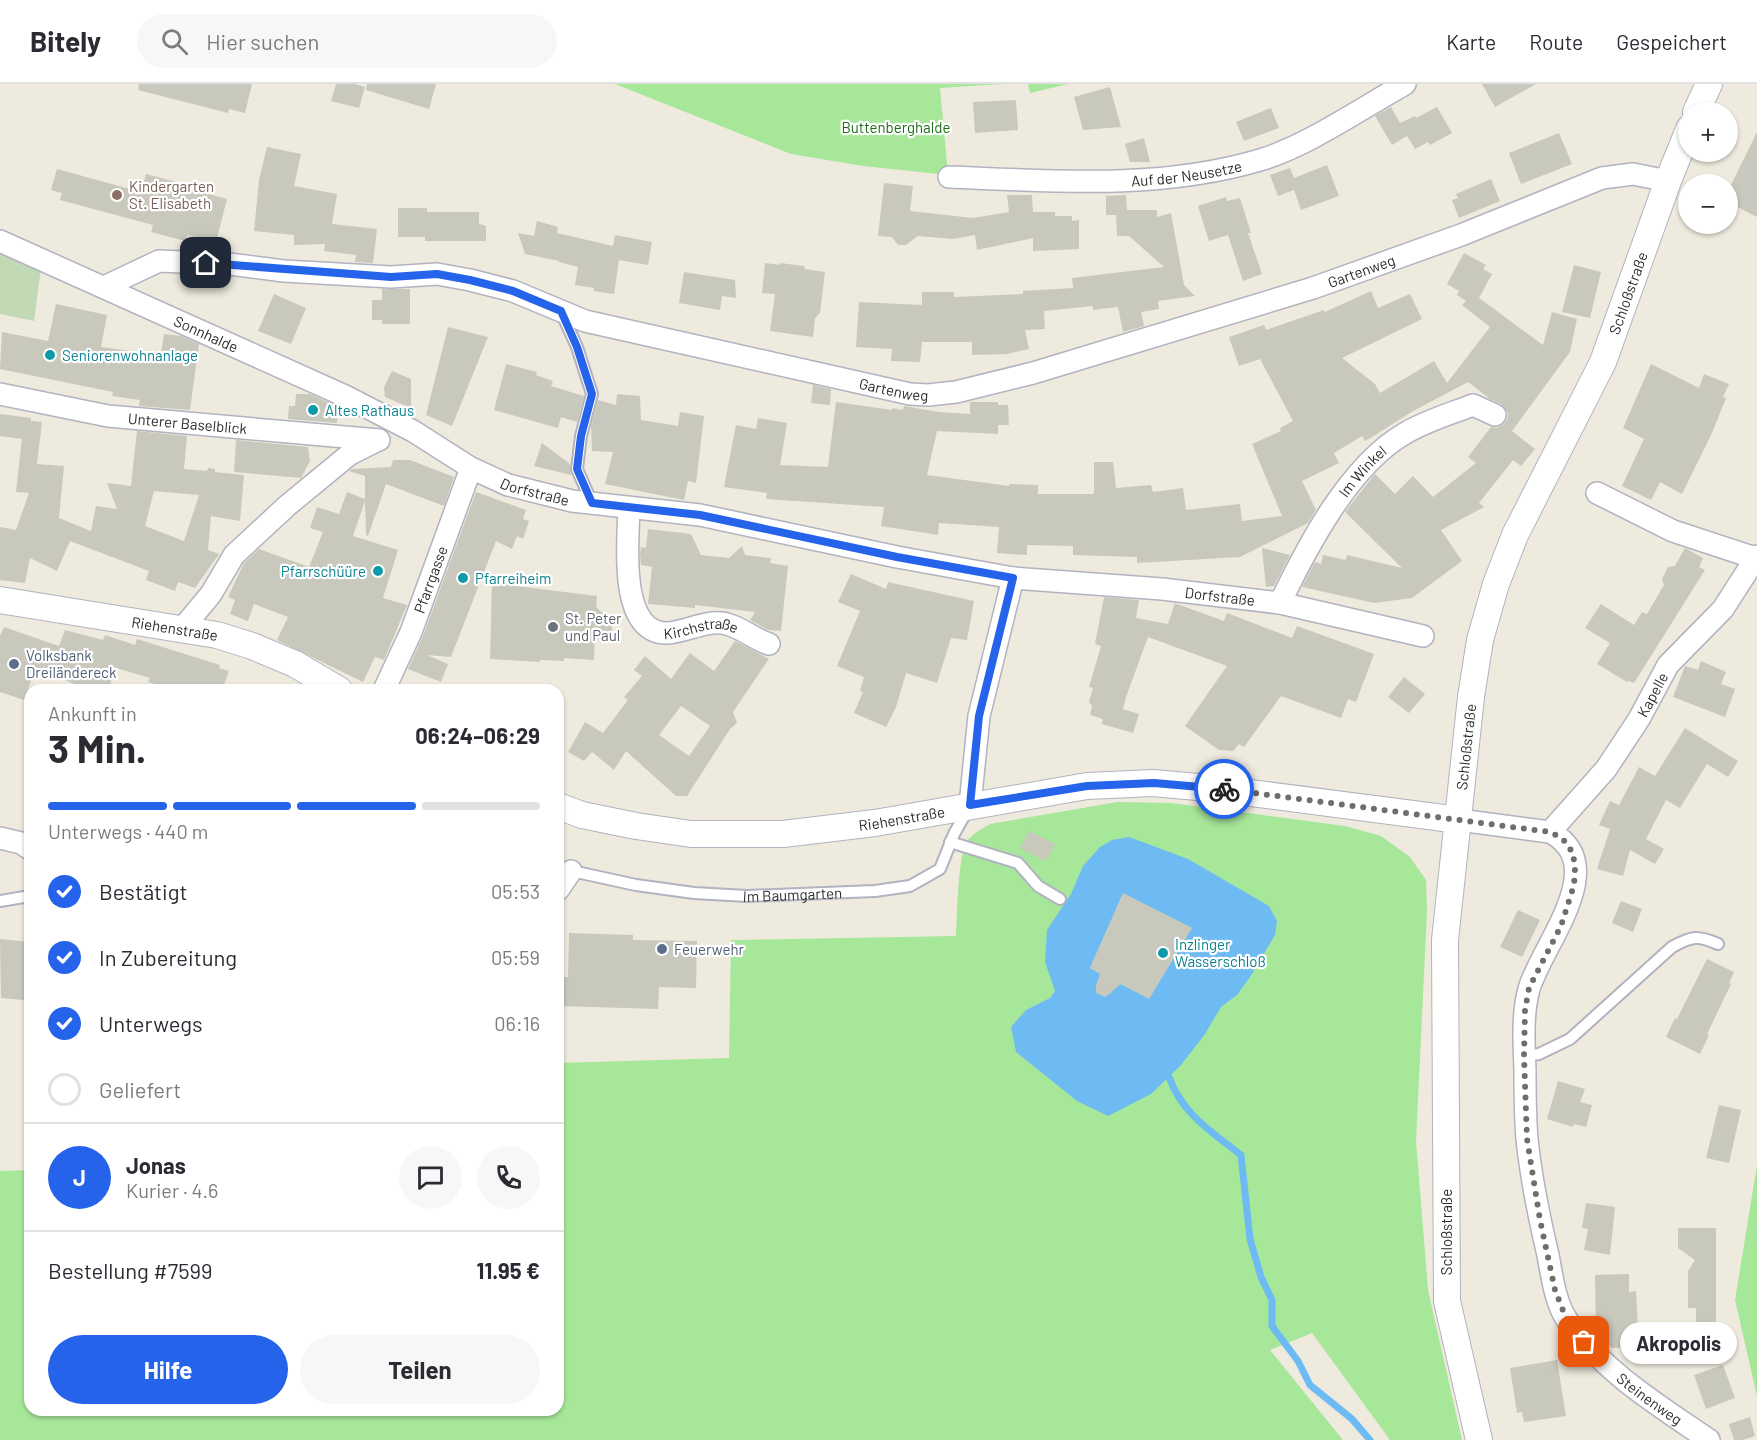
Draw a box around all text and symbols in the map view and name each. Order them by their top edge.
search box [137,14,557,68]
text: Bitely [30,24,101,58]
icon: search [158,25,191,58]
text: Hier suchen [206,28,319,54]
text: Karte [1446,29,1496,54]
text: Route [1529,29,1583,54]
text: Gespeichert [1616,29,1727,54]
map controls [1678,102,1738,234]
button: + [1678,102,1738,162]
park label: Buttenberghalde [842,118,950,136]
street label: Auf der Neusetze [1131,156,1244,189]
button: − [1678,174,1738,234]
place label: Kindergarten St. Elisabeth [129,177,214,212]
marker: Kindergarten St. Elisabeth [110,188,124,202]
pin [180,237,231,288]
icon: home [189,246,222,279]
street label: Schloßstraße [1605,249,1651,337]
street label: Gartenweg [1325,250,1397,291]
street label: Sonnhalde [171,311,241,356]
place label: Seniorenwohnanlage [62,346,198,364]
marker: Seniorenwohnanlage [43,348,57,362]
street label: Gartenweg [858,374,929,404]
place label: Altes Rathaus [325,401,414,419]
marker: Altes Rathaus [306,403,320,417]
street label: Unterer Baselblick [127,409,248,437]
street label: Im Winkel [1334,441,1390,500]
street label: Dorfstraße [498,474,571,509]
street label: Pfarrgasse [410,543,451,615]
place label: Pfarrschüüre [281,562,366,580]
marker: Pfarrschüüre [371,564,385,578]
place label: Pfarreiheim [475,569,552,587]
marker: Pfarreiheim [456,571,470,585]
street label: Dorfstraße [1184,583,1256,609]
place label: St. Peter und Paul [565,609,622,644]
street label: Riehenstraße [130,612,219,644]
street label: Kirchstraße [663,614,741,642]
marker: St. Peter und Paul [546,620,560,634]
place label: Volksbank Dreiländereck [26,646,117,681]
marker: Volksbank Dreiländereck [7,657,21,671]
street label: Kapelle [1633,669,1671,720]
text: Ankunft in [48,701,137,725]
street label: Schloßstraße [1452,703,1479,791]
text: 06:24–06:29 [415,722,540,748]
text: 3 Min. [48,724,146,771]
courier [1194,759,1254,819]
icon: bike [1208,773,1241,806]
street label: Riehenstraße [857,802,946,834]
text: Unterwegs · 440 m [48,819,208,843]
icon: check [48,875,81,908]
text: Bestätigt [99,878,188,904]
text: 05:53 [491,879,540,903]
street label: Im Baumgarten [742,883,843,905]
place label: Inzlinger Wasserschloß [1175,935,1266,970]
place label: Feuerwehr [674,940,744,958]
icon: check [48,941,81,974]
marker: Feuerwehr [655,942,669,956]
text: In Zubereitung [99,944,237,970]
text: 05:59 [491,945,540,969]
marker: Inzlinger Wasserschloß [1156,946,1170,960]
icon: check [48,1007,81,1040]
text: Unterwegs [99,1010,203,1036]
text: 06:16 [494,1011,540,1035]
text: Geliefert [99,1076,181,1102]
button: chat [399,1146,462,1209]
button: phone [477,1146,540,1209]
text: Jonas [126,1152,186,1178]
text: J [73,1164,86,1190]
text: Kurier · 4.6 [126,1178,218,1202]
street label: Schloßstraße [1437,1189,1455,1275]
text: Bestellung #7599 [48,1257,212,1283]
text: 11.95 € [476,1257,540,1283]
pin [1558,1316,1609,1367]
callout: Akropolis [1620,1321,1737,1363]
icon: bag [1567,1325,1600,1358]
text: Akropolis [1636,1331,1721,1355]
button: Hilfe [48,1335,288,1404]
button: Teilen [300,1335,540,1404]
street label: Steinenweg [1613,1369,1686,1428]

